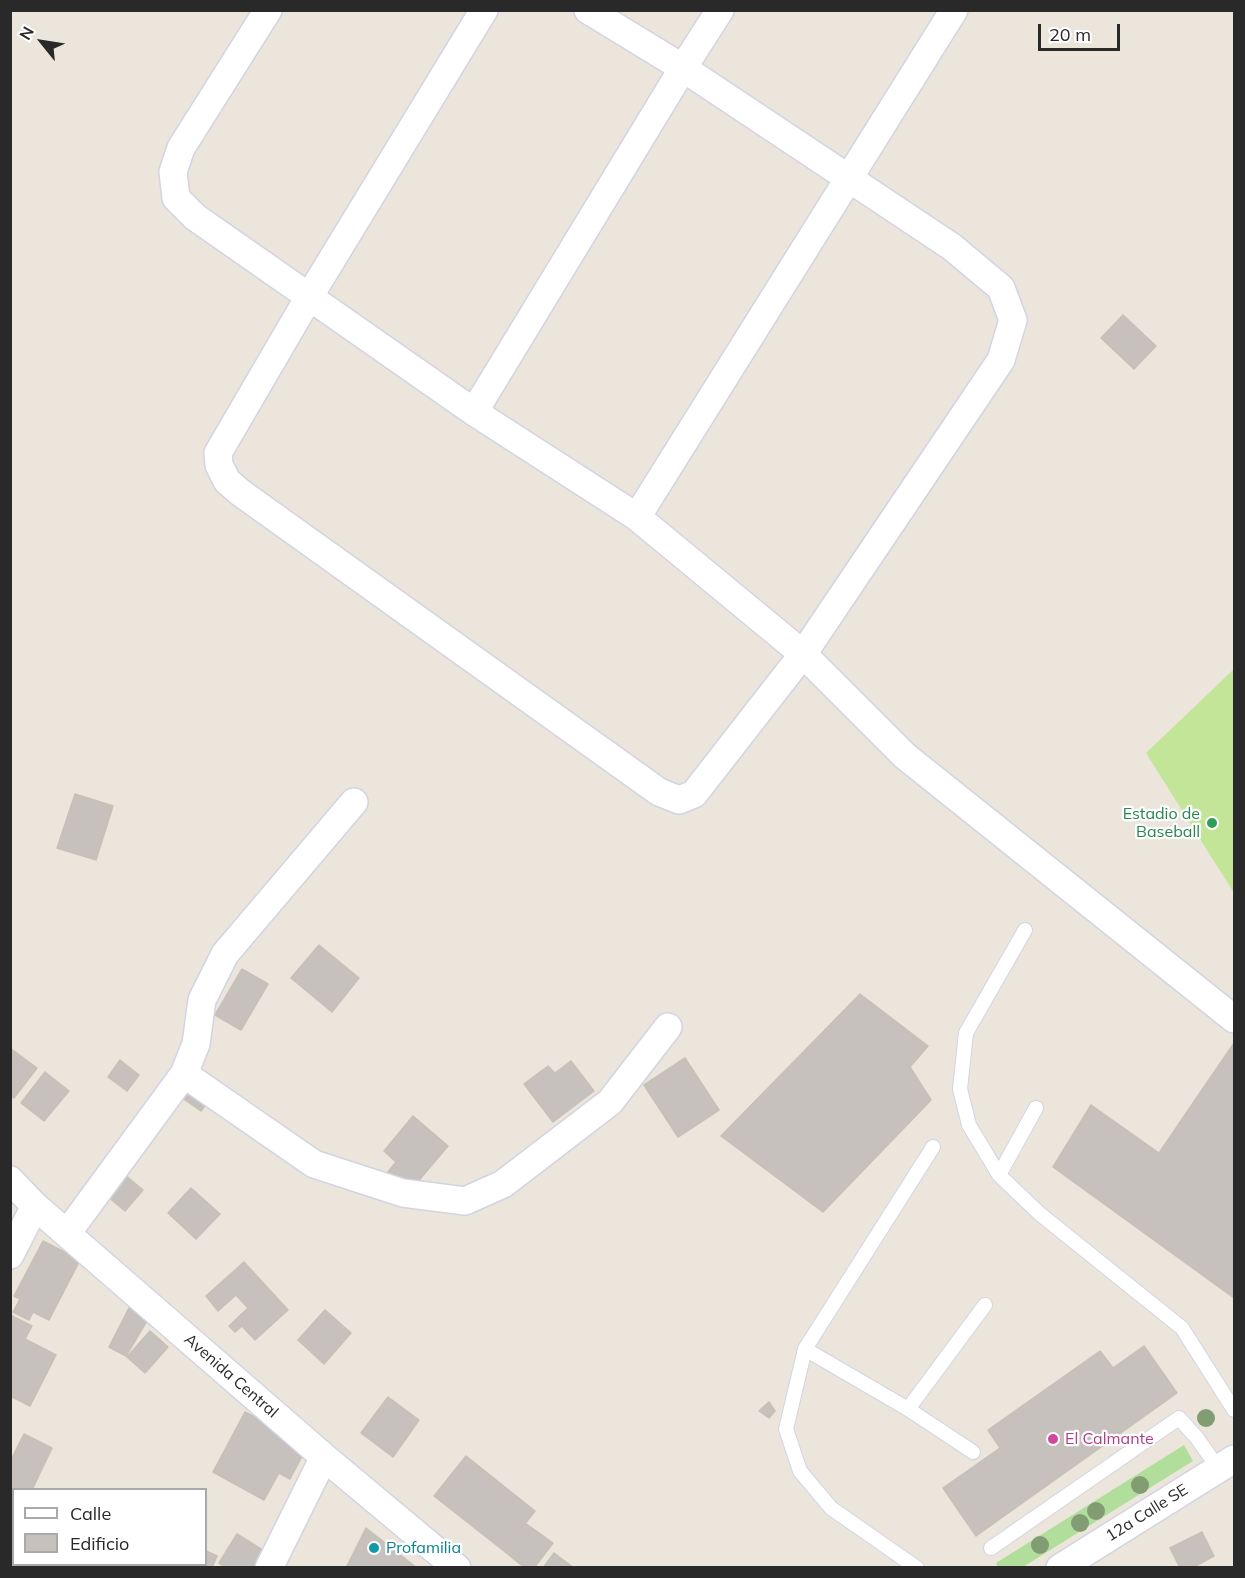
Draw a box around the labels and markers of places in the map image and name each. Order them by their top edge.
place label: Estadio de Baseball [1123,804,1200,842]
marker: Estadio de Baseball [1205,816,1219,830]
place label: El Calmante [1065,1429,1154,1449]
marker: El Calmante [1046,1432,1060,1446]
place label: Profamilia [386,1538,461,1558]
marker: Profamilia [367,1541,381,1555]

